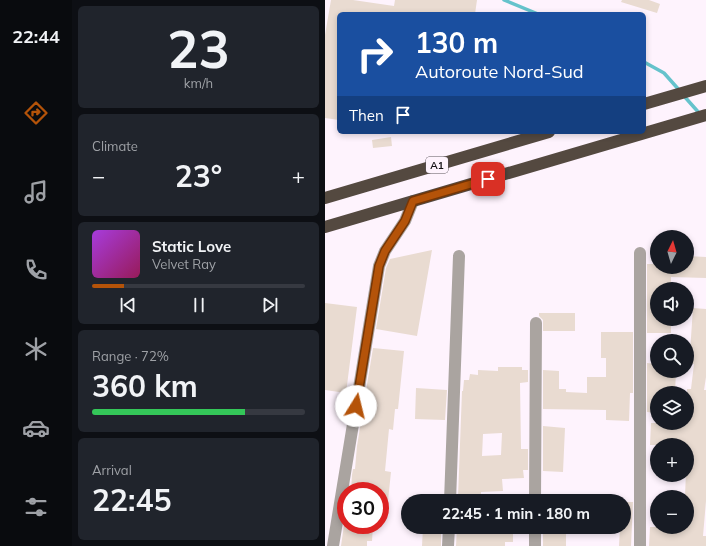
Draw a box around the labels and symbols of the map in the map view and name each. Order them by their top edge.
road number: A1 [426,157,448,173]
pin [471,162,505,196]
north arrow [650,230,694,274]
position arrow [335,385,377,427]
speed limit sign: 30 [337,482,389,534]

